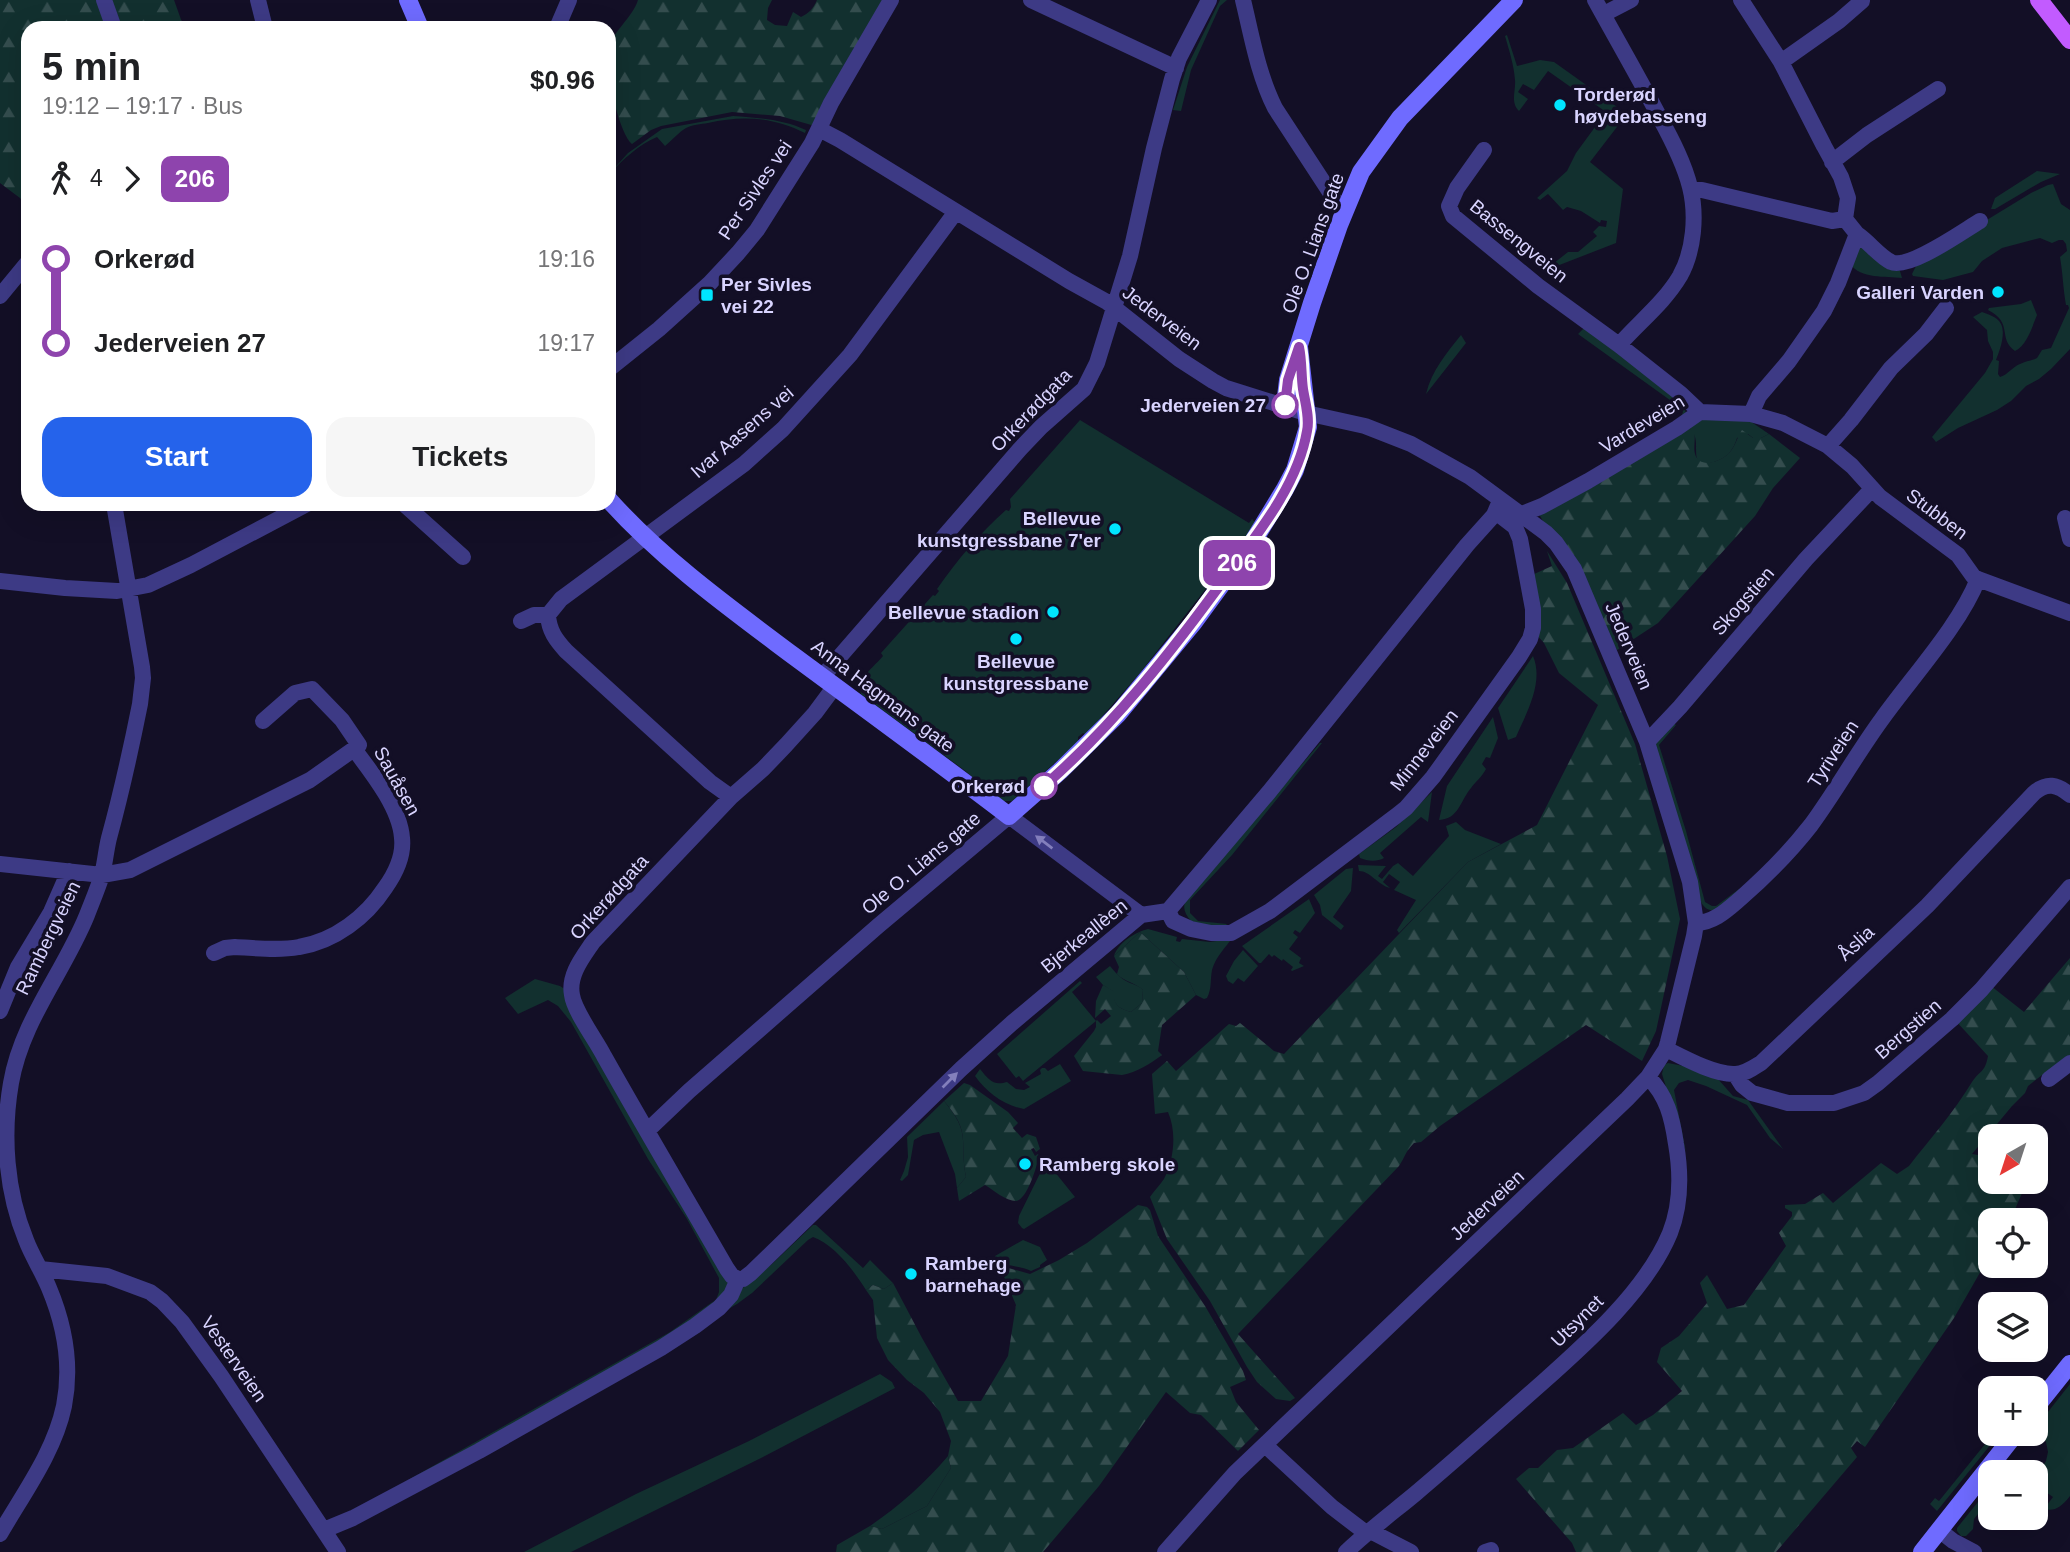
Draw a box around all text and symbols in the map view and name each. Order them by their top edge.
text: 5 min [42,46,141,88]
text: $0.96 [530,65,595,95]
place label: Torderød høydebasseng [1574,84,1707,127]
text: 19:12 – 19:17 · Bus [42,93,243,119]
marker: Torderød høydebasseng [1552,97,1568,113]
street label: Per Sivles vei [714,136,796,244]
icon: walk [42,160,80,198]
icon: forward [113,160,151,198]
text: 4 [90,165,103,191]
text: 206 [175,165,215,192]
street label: Ole O. Lians gate [1278,170,1348,316]
street label: Bassengveien [1466,195,1572,287]
text: Orkerød [94,244,195,274]
text: 19:16 [537,246,595,272]
place label: Per Sivles vei 22 [721,274,812,317]
street label: Jederveien [1119,282,1205,354]
place label: Galleri Varden [1856,282,1984,303]
marker: Galleri Varden [1990,284,2006,300]
marker: Per Sivles vei 22 [699,287,715,303]
text: Jederveien 27 [94,328,266,358]
text: 19:17 [537,330,595,356]
street label: Orkerødgata [986,364,1076,456]
street label: Ivar Aasens vei [686,382,798,482]
street label: Vardeveien [1596,391,1688,457]
marker: Jederveien 27 [1272,392,1298,418]
place label: Jederveien 27 [1140,395,1266,416]
button: Start [42,417,312,497]
button: Tickets [326,417,595,497]
street label: Stubben [1902,484,1972,544]
place label: Bellevue kunstgressbane 7'er [917,508,1102,551]
marker: Bellevue kunstgressbane 7'er [1107,521,1123,537]
line badge: 206 [1197,540,1277,586]
text: 206 [1217,549,1257,576]
street label: Skogstien [1708,563,1778,639]
street label: Jederveien [1601,599,1657,693]
place label: Bellevue stadion [888,602,1039,623]
marker: Bellevue stadion [1045,604,1061,620]
marker: Bellevue kunstgressbane [1008,631,1024,647]
street label: Anna Hagmans gate [808,635,958,757]
place label: Bellevue kunstgressbane [943,651,1089,694]
street label: Minneveien [1386,705,1462,795]
street label: Tyriveien [1803,716,1863,792]
street label: Sauåsen [370,743,424,819]
marker: Orkerød [1031,773,1057,799]
place label: Orkerød [951,776,1025,797]
street label: Ole O. Lians gate [858,807,984,919]
one-way arrow [1034,835,1053,849]
street label: Orkerødgata [566,850,653,944]
street label: Rambergveien [11,878,85,998]
street label: Bjerkeallèen [1037,895,1131,977]
street label: Åslia [1834,921,1879,965]
street label: Bergstien [1871,995,1945,1063]
one-way arrow [942,1072,958,1088]
north arrow [1978,1124,2048,1194]
map controls [1978,1124,2048,1530]
place label: Ramberg skole [1039,1154,1175,1175]
marker: Ramberg skole [1017,1156,1033,1172]
street label: Jederveien [1446,1166,1528,1244]
button: locate [1978,1208,2048,1278]
place label: Ramberg barnehage [925,1253,1021,1296]
marker: Ramberg barnehage [903,1266,919,1282]
street label: Utsynet [1547,1290,1608,1351]
button: layers [1978,1292,2048,1362]
street label: Vesterveien [197,1312,271,1406]
button: + [1978,1376,2048,1446]
button: − [1978,1460,2048,1530]

